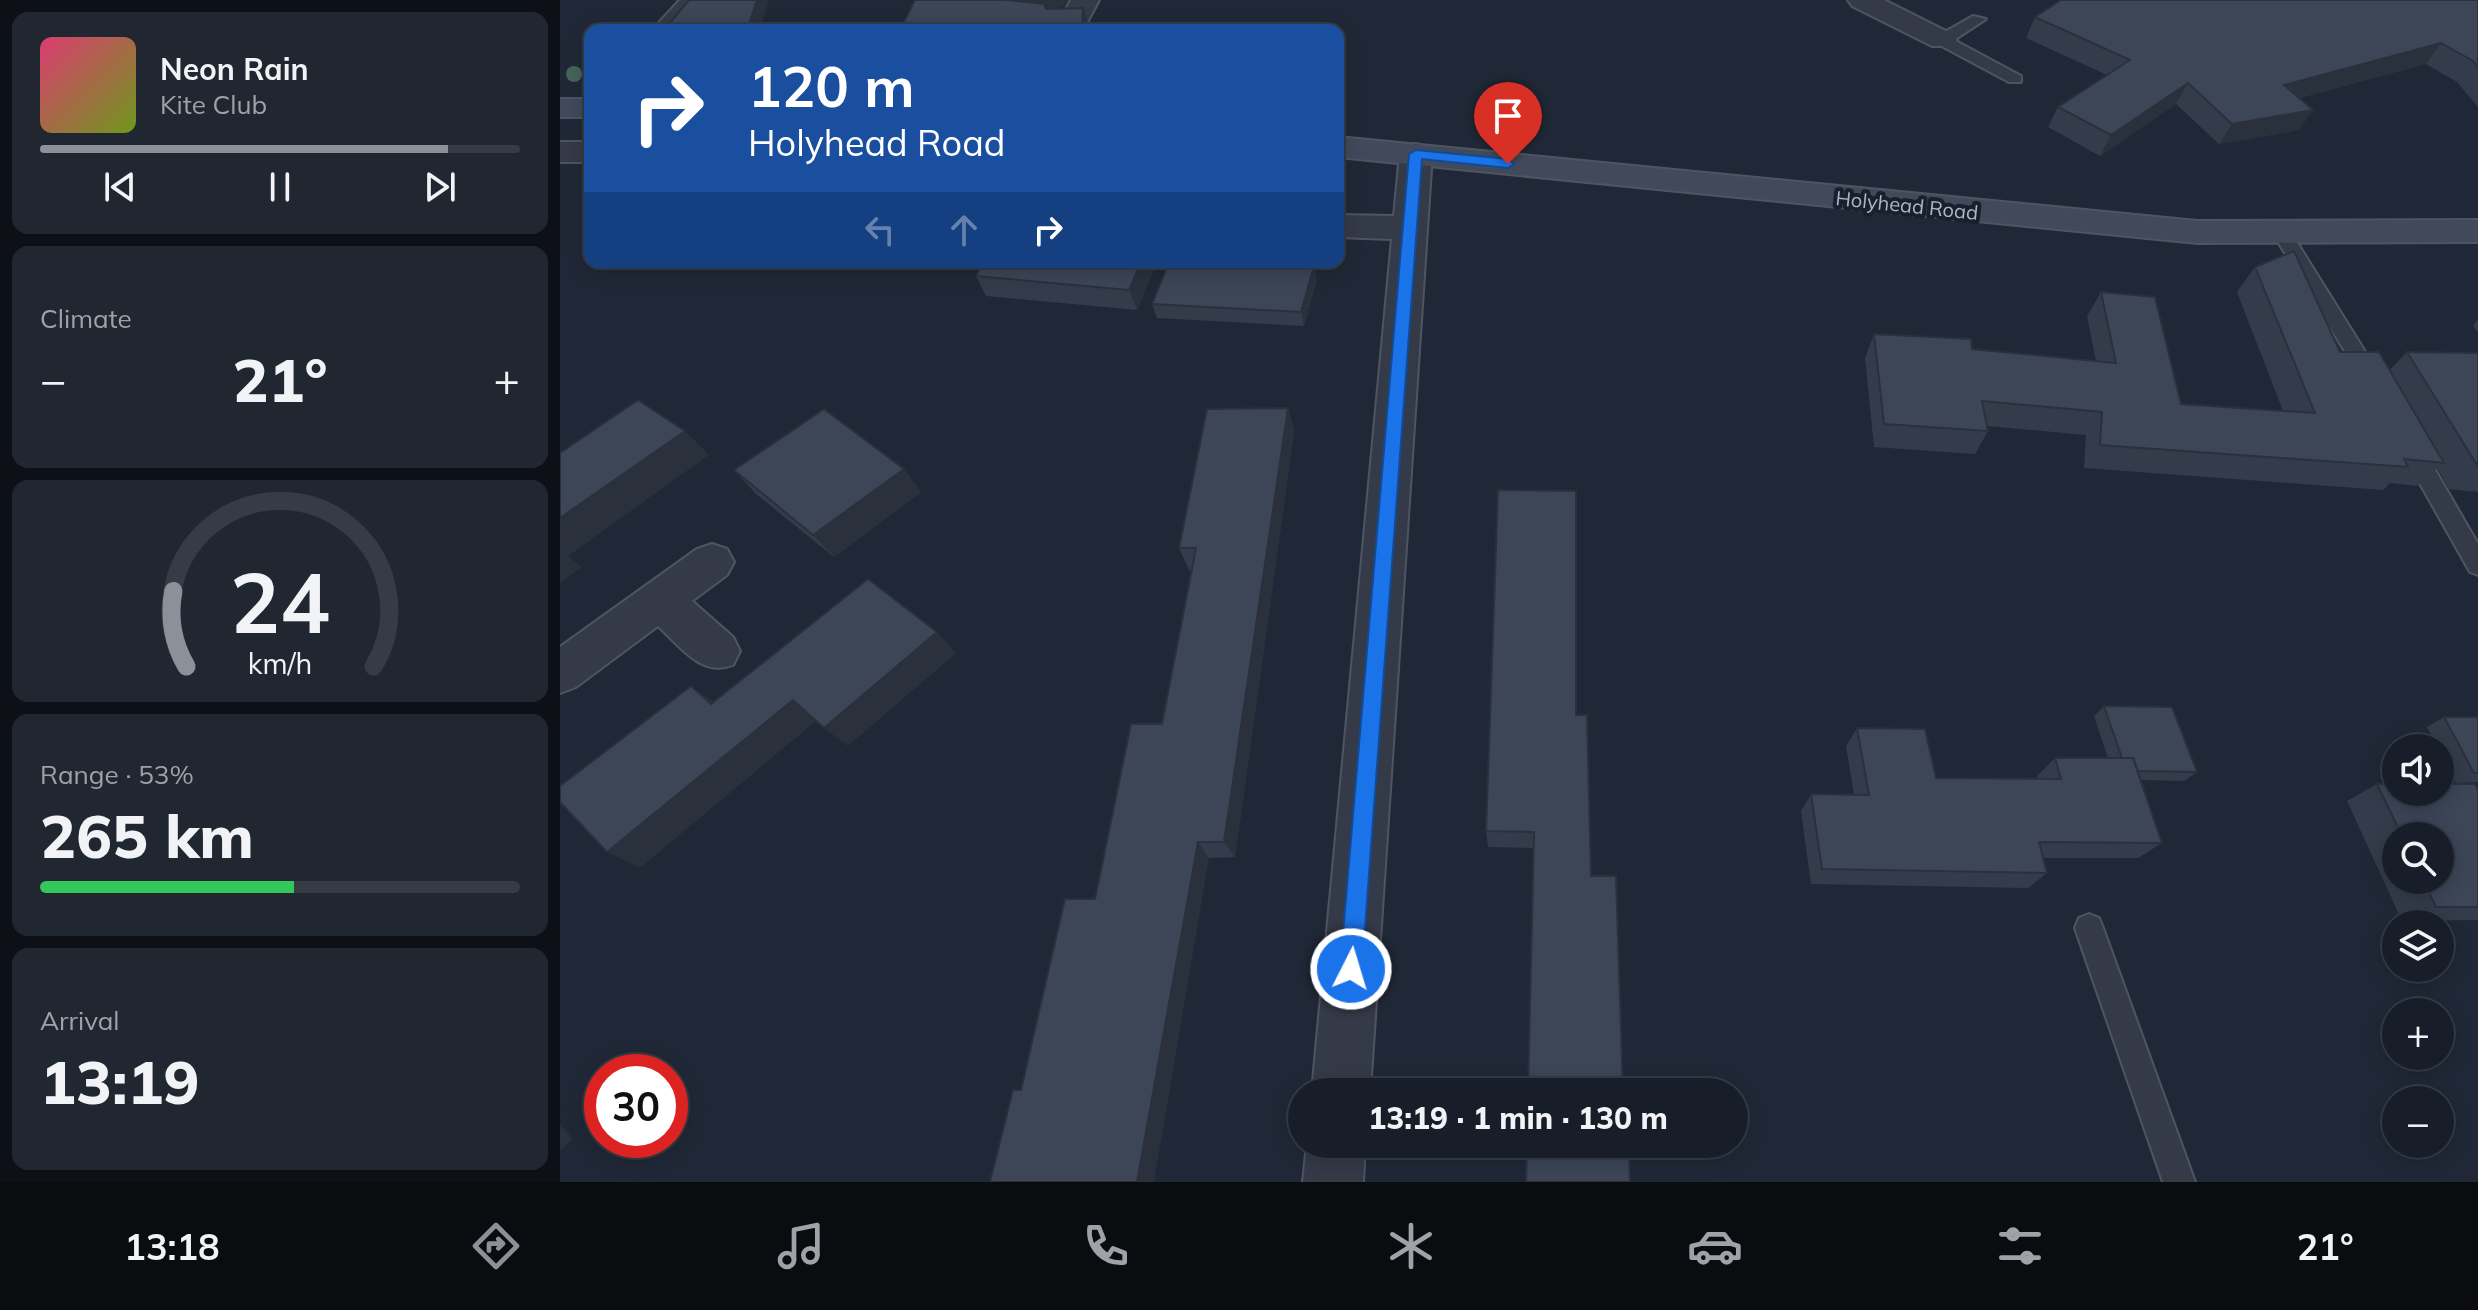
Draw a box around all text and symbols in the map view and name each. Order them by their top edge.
text: Neon Rain [160,50,309,88]
text: 120 m [748,51,915,121]
icon: right [616,56,720,160]
pin [1474,82,1542,164]
text: Kite Club [160,88,267,121]
icon: arrive [1486,94,1530,138]
text: Holyhead Road [748,120,1005,165]
icon: previous [98,165,142,209]
icon: pause [258,165,302,209]
icon: next [418,165,462,209]
street label: Holyhead Road [1835,185,1979,225]
icon: left [858,208,902,252]
icon: ahead [942,208,986,252]
icon: right [1026,208,1070,252]
text: Climate [40,302,132,335]
text: 21° [232,342,328,417]
text: − [40,352,66,407]
text: + [494,352,520,407]
text: 24 [230,549,330,654]
text: km/h [248,645,312,681]
map controls [2382,734,2454,1158]
button: sound [2382,734,2454,806]
text: Range · 53% [40,758,194,791]
text: 265 km [40,798,254,873]
button: search [2382,822,2454,894]
button: layers [2382,910,2454,982]
position arrow [1309,927,1393,1011]
button: + [2382,998,2454,1070]
text: Arrival [40,1004,120,1037]
text: 13:19 [40,1044,200,1119]
speed limit sign: 30 [584,1054,688,1158]
button: − [2382,1086,2454,1158]
text: 13:19 · 1 min · 130 m [1368,1099,1668,1137]
icon: directions [468,1218,524,1274]
icon: music [773,1218,829,1274]
icon: phone [1078,1218,1134,1274]
icon: climate [1383,1218,1439,1274]
icon: car [1687,1218,1743,1274]
icon: filters [1992,1218,2048,1274]
text: 13:18 [124,1224,220,1269]
text: 21° [2297,1224,2354,1269]

